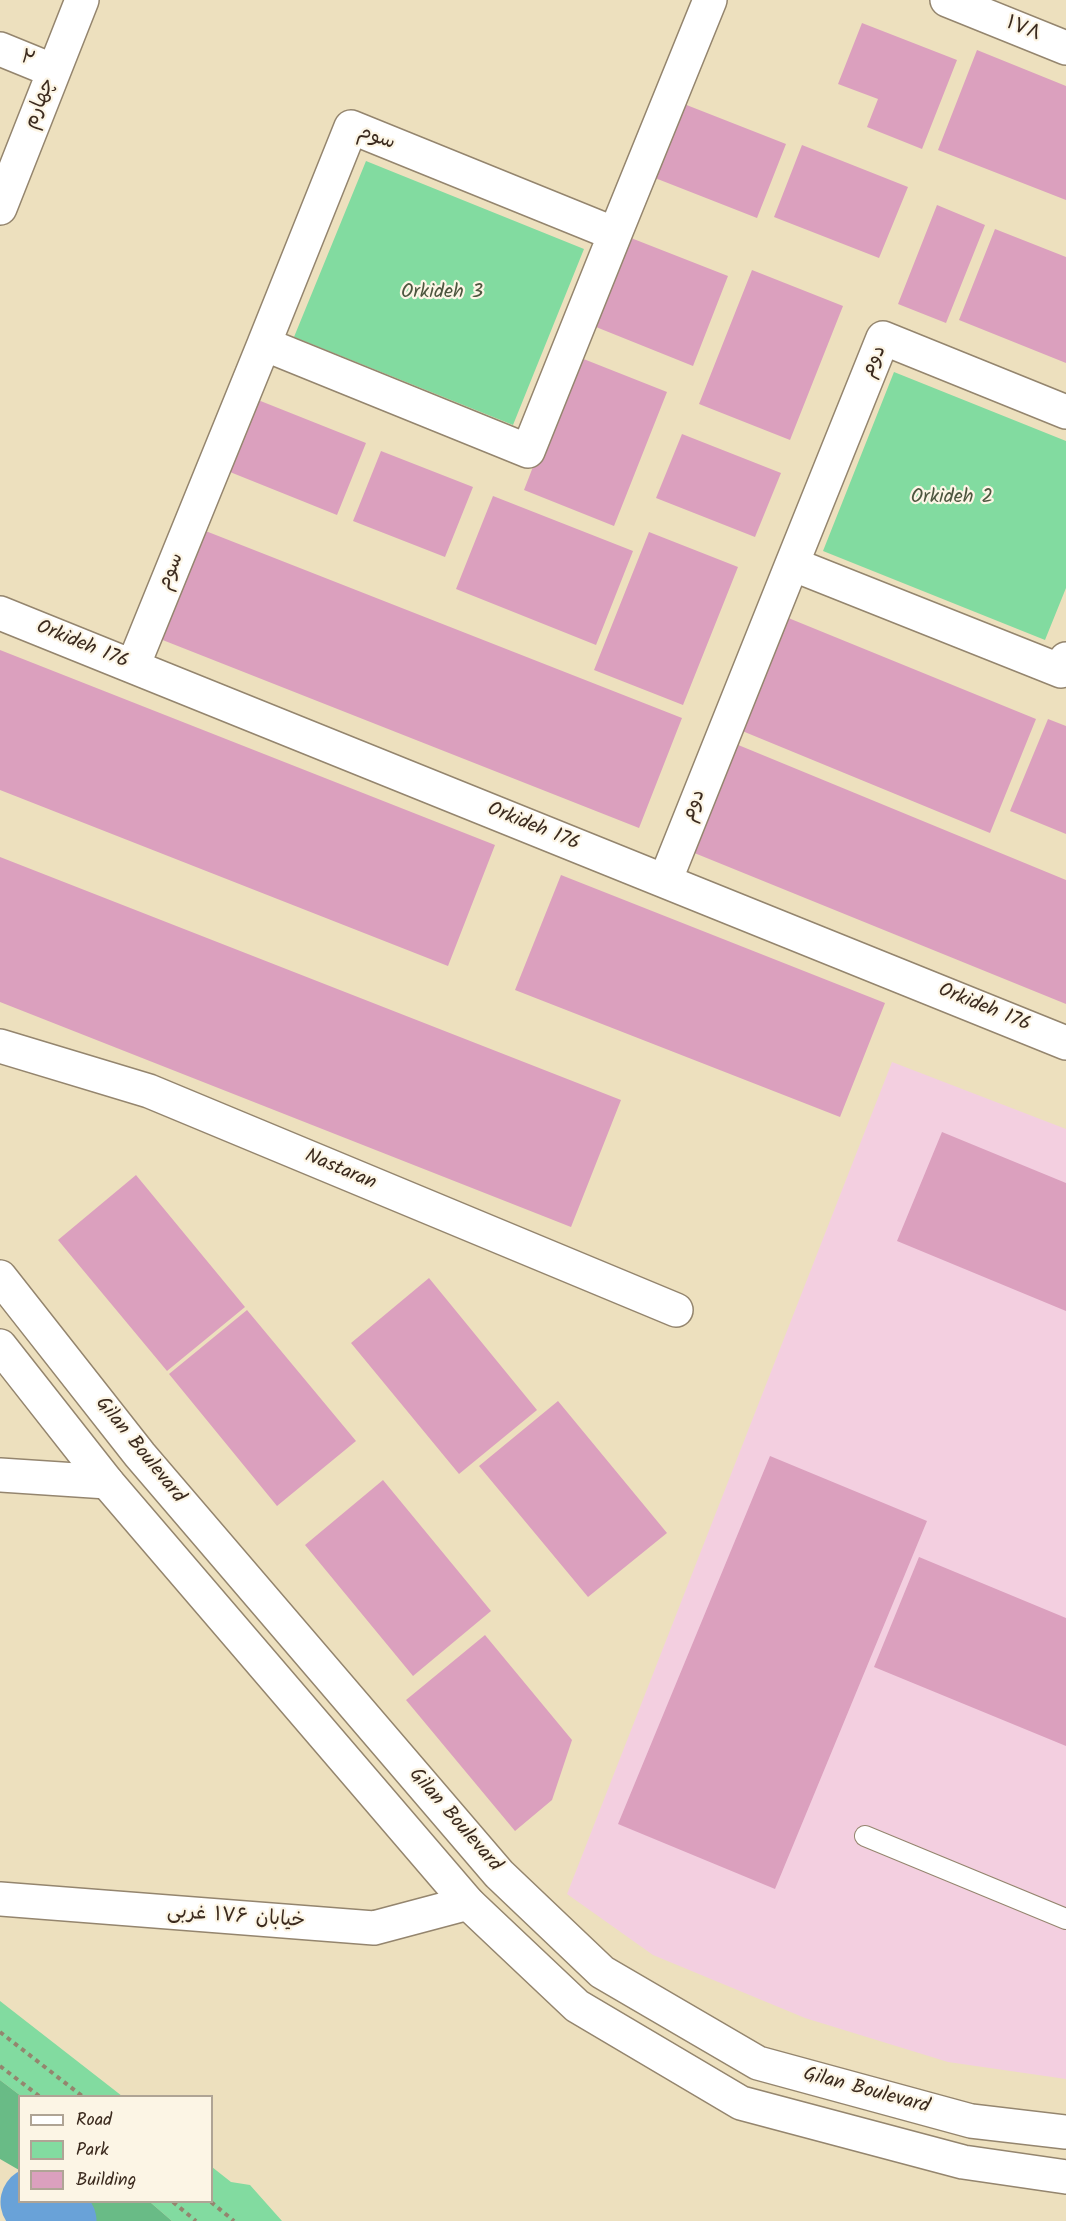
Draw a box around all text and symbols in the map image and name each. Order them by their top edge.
street label: ۱۷۸ [1002,12,1044,48]
street label: ۲ [16,46,38,74]
street label: چهارم [20,75,62,133]
street label: سوم [354,121,398,157]
park label: Orkideh 3 [401,282,483,306]
street label: دوم [857,342,893,382]
park label: Orkideh 2 [911,487,993,511]
street label: سوم [154,550,190,594]
street label: Orkideh 176 [32,617,132,675]
street label: دوم [678,786,712,826]
street label: Orkideh 176 [483,799,583,857]
street label: Orkideh 176 [934,980,1034,1038]
street label: Nastaran [301,1145,379,1197]
street label: Gilan Boulevard [89,1393,189,1509]
street label: Gilan Boulevard [402,1764,506,1878]
street label: خیابان ۱۷۶ غربی [166,1901,306,1935]
street label: Gilan Boulevard [800,2064,932,2120]
legend [18,2095,213,2203]
text: Road [76,2106,112,2135]
text: Park [76,2136,109,2165]
text: Building [76,2166,136,2195]

